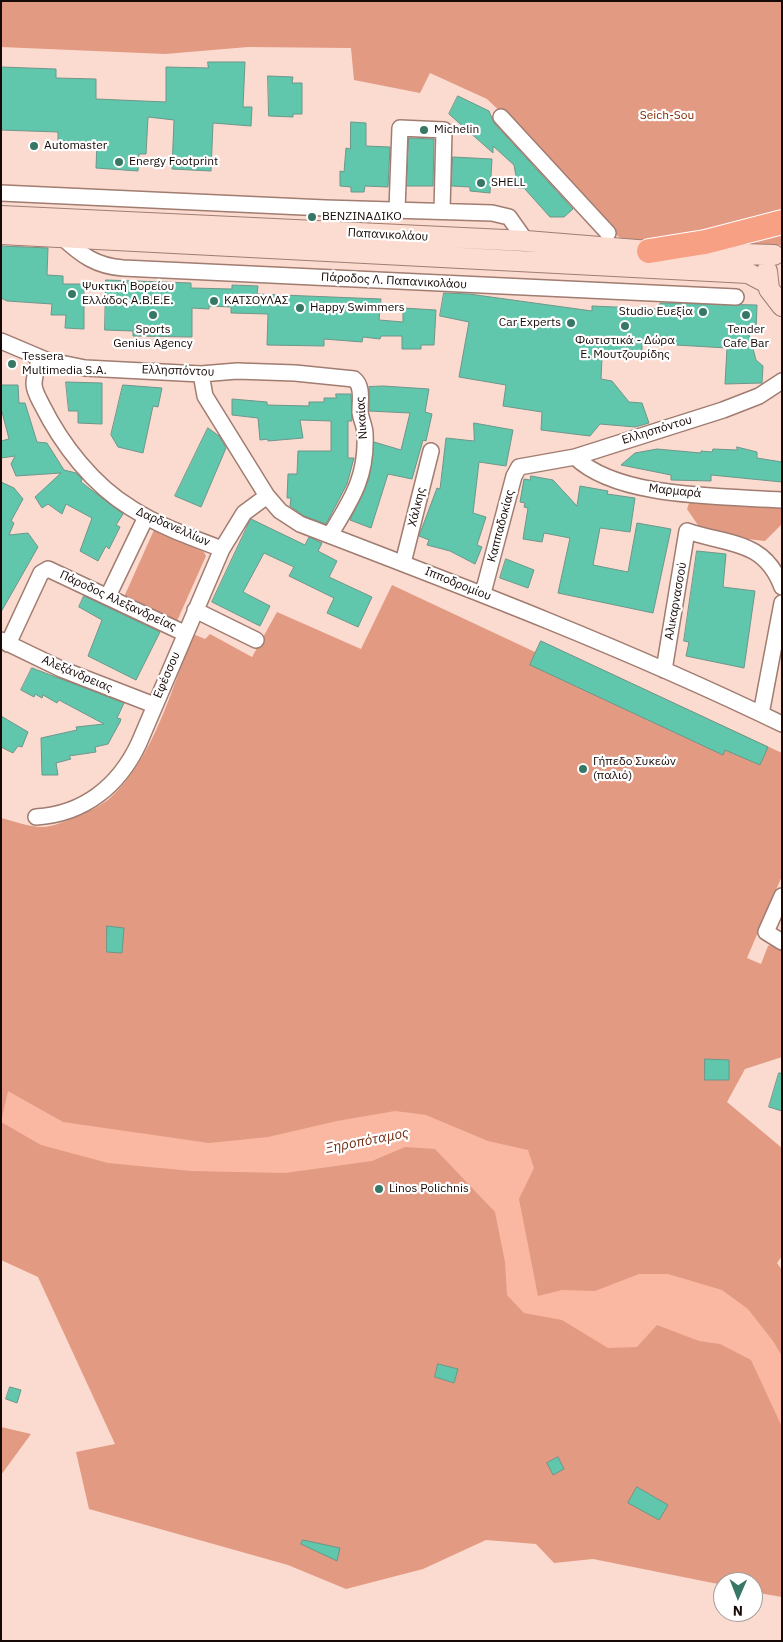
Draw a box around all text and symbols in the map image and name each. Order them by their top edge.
park label: Seich-Sou [640,109,694,123]
place label: Michelin [434,123,479,137]
marker: Michelin [418,124,430,136]
place label: Automaster [44,139,107,153]
marker: Automaster [28,140,40,152]
place label: Energy Footprint [129,155,218,169]
marker: Energy Footprint [113,156,125,168]
place label: SHELL [491,176,525,190]
marker: SHELL [475,177,487,189]
place label: ΒΕΝΖΙΝΑΔΙΚΟ [322,210,402,224]
marker: ΒΕΝΖΙΝΑΔΙΚΟ [306,211,318,223]
street label: Παπανικολάου [347,226,429,244]
street label: Πάροδος Λ. Παπανικολάου [321,270,467,292]
place label: Ψυκτική Βορείου Ελλάδος Α.Β.Ε.Ε. [82,280,174,308]
marker: Ψυκτική Βορείου Ελλάδος Α.Β.Ε.Ε. [66,288,78,300]
place label: ΚΑΤΣΟΥΛΑΣ [224,294,289,308]
marker: ΚΑΤΣΟΥΛΑΣ [208,295,220,307]
place label: Happy Swimmers [310,301,405,315]
marker: Happy Swimmers [294,302,306,314]
place label: Studio Ευεξία [619,305,693,319]
marker: Studio Ευεξία [697,306,709,318]
marker: Sports Genius Agency [147,309,159,321]
marker: Tender Cafe Bar [740,309,752,321]
place label: Car Experts [499,316,561,330]
marker: Car Experts [565,317,577,329]
marker: Φωτιστικά - Δώρα Ε. Μουτζουρίδης [619,320,631,332]
place label: Sports Genius Agency [113,323,193,351]
place label: Tender Cafe Bar [723,323,769,351]
place label: Φωτιστικά - Δώρα Ε. Μουτζουρίδης [575,334,675,362]
place label: Tessera Multimedia S.A. [22,350,107,378]
marker: Tessera Multimedia S.A. [6,358,18,370]
street label: Ελλησπόντου [141,363,215,379]
street label: Νικαίας [353,396,371,440]
street label: Ελλησπόντου [620,412,694,448]
street label: Μαρμαρά [648,481,702,501]
street label: Χάλκης [405,486,429,528]
street label: Καππαδοκίας [484,488,518,564]
street label: Δαρδανελλίων [134,504,212,550]
street label: Αλικαρνασσού [662,561,690,641]
street label: Ιπποδρομίου [423,564,493,604]
street label: Πάροδος Αλεξανδρείας [57,568,179,634]
street label: Εφέσσου [151,650,183,700]
street label: Αλεξάνδρειας [39,653,115,695]
place label: Γήπεδο Συκεών (παλιό) [593,755,676,783]
marker: Γήπεδο Συκεών (παλιό) [577,763,589,775]
water label: Ξηροπόταμος [324,1125,410,1157]
place label: Linos Polichnis [389,1182,469,1196]
marker: Linos Polichnis [373,1183,385,1195]
north arrow [713,1572,763,1622]
text: N [733,1602,743,1620]

